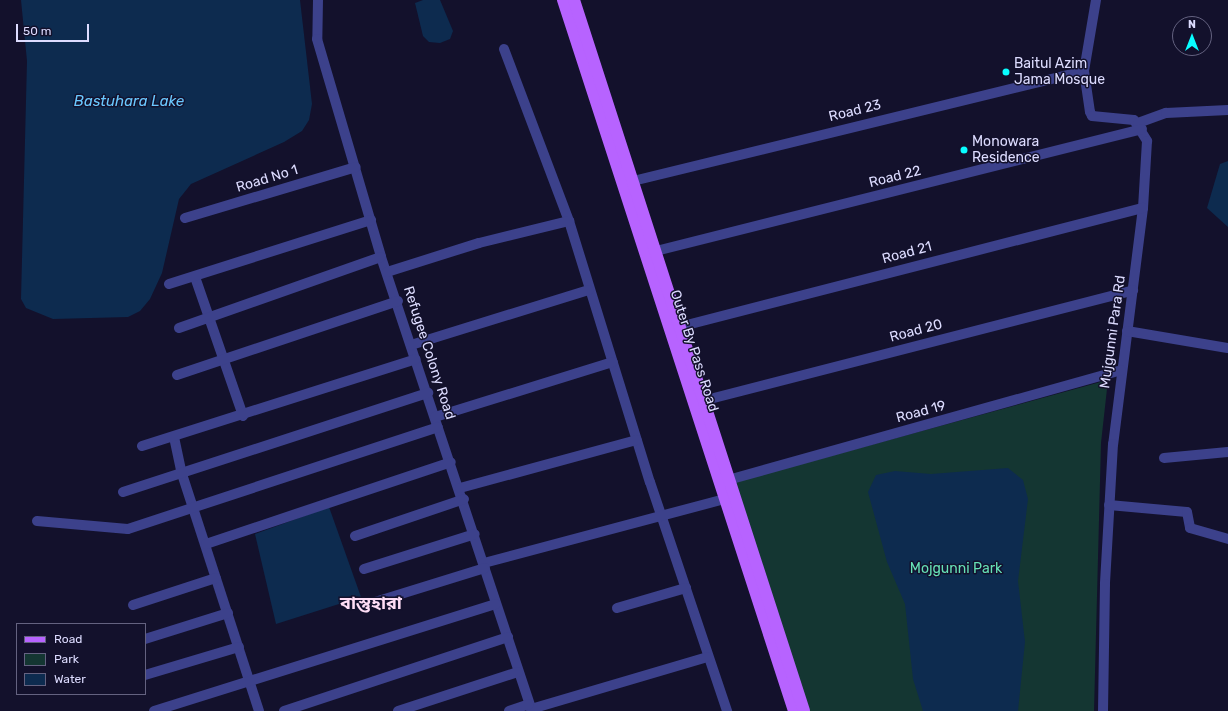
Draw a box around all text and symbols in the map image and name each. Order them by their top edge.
scale bar [18,16,91,42]
north arrow [1172,16,1212,56]
text: N [1188,18,1196,31]
text: 50 m [23,24,51,38]
place label: Baitul Azim Jama Mosque [1014,56,1105,88]
marker: Baitul Azim Jama Mosque [1001,67,1011,77]
water label: Bastuhara Lake [74,93,184,111]
street label: Road 23 [827,96,883,126]
place label: Monowara Residence [972,134,1040,166]
marker: Monowara Residence [959,145,969,155]
street label: Road No 1 [234,162,300,196]
street label: Road 22 [867,162,923,192]
street label: Road 21 [880,238,934,268]
street label: Mujgunni Para Rd [1097,274,1129,390]
street label: Refugee Colony Road [399,284,459,422]
street label: Outer By Pass Road [666,288,722,414]
street label: Road 20 [888,316,944,346]
street label: Road 19 [894,397,948,427]
park label: Mojgunni Park [910,561,1002,577]
district label: বাস্তুহারা [340,592,402,614]
legend [16,623,146,695]
text: Road [54,632,82,646]
text: Park [54,652,79,666]
text: Water [54,672,86,686]

